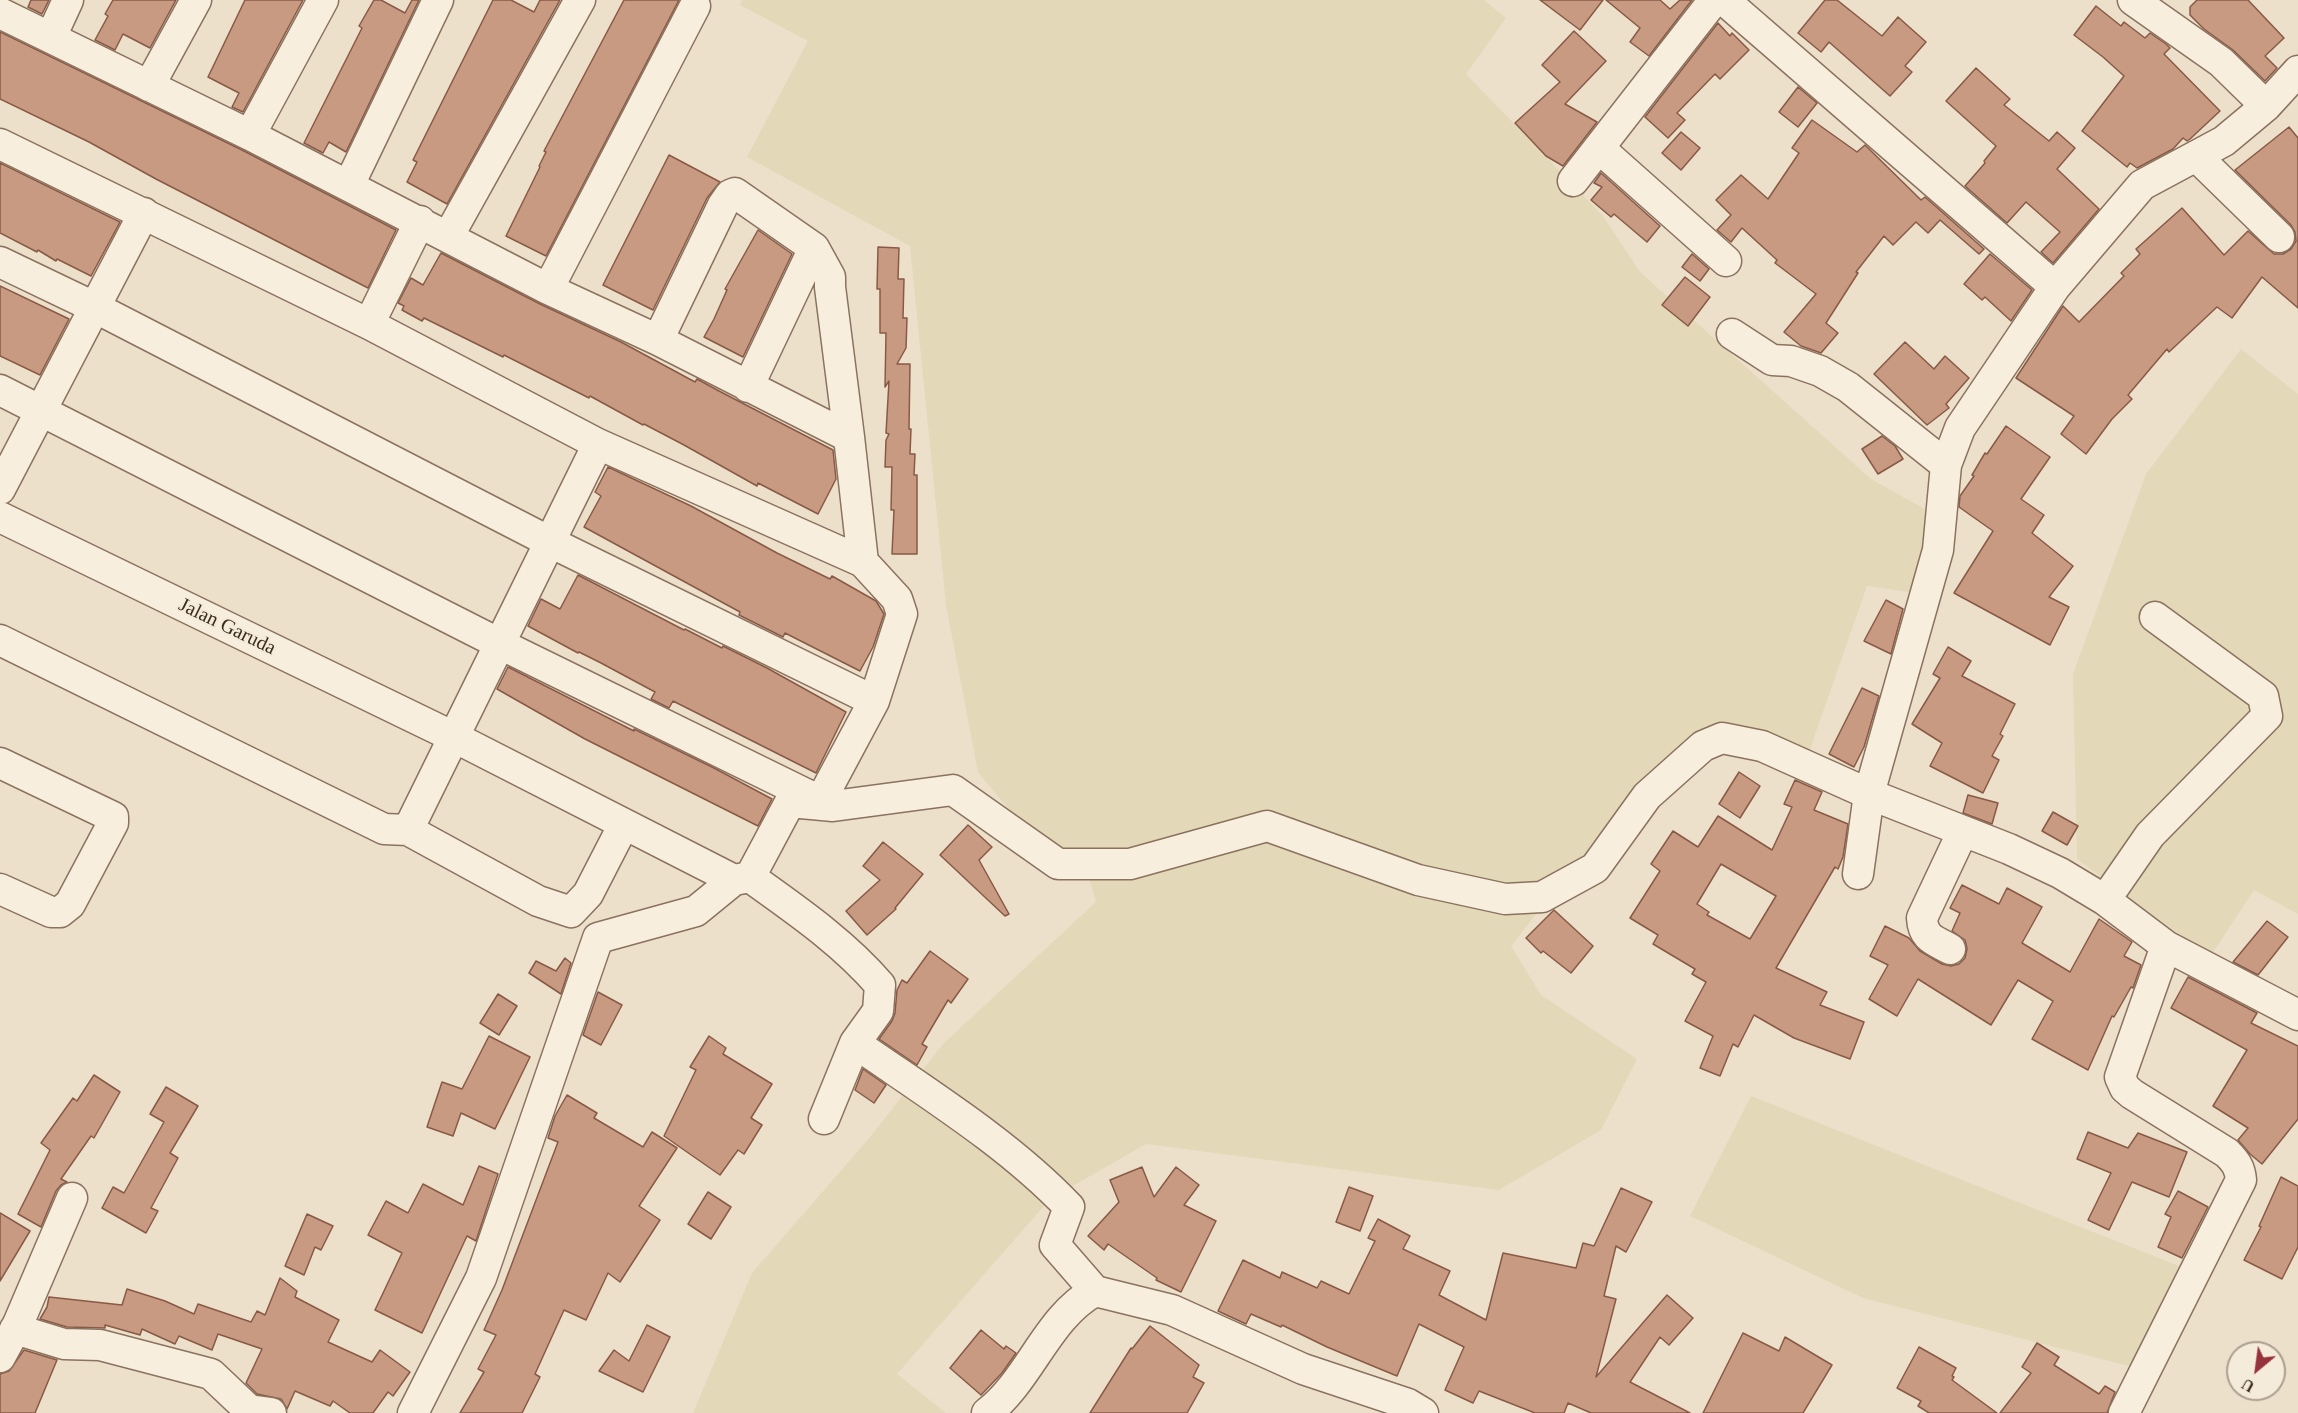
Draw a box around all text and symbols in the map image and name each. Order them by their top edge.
street label: Jalan Garuda [175,593,279,661]
north arrow [2226,1341,2286,1401]
text: U [2239,1375,2257,1396]

